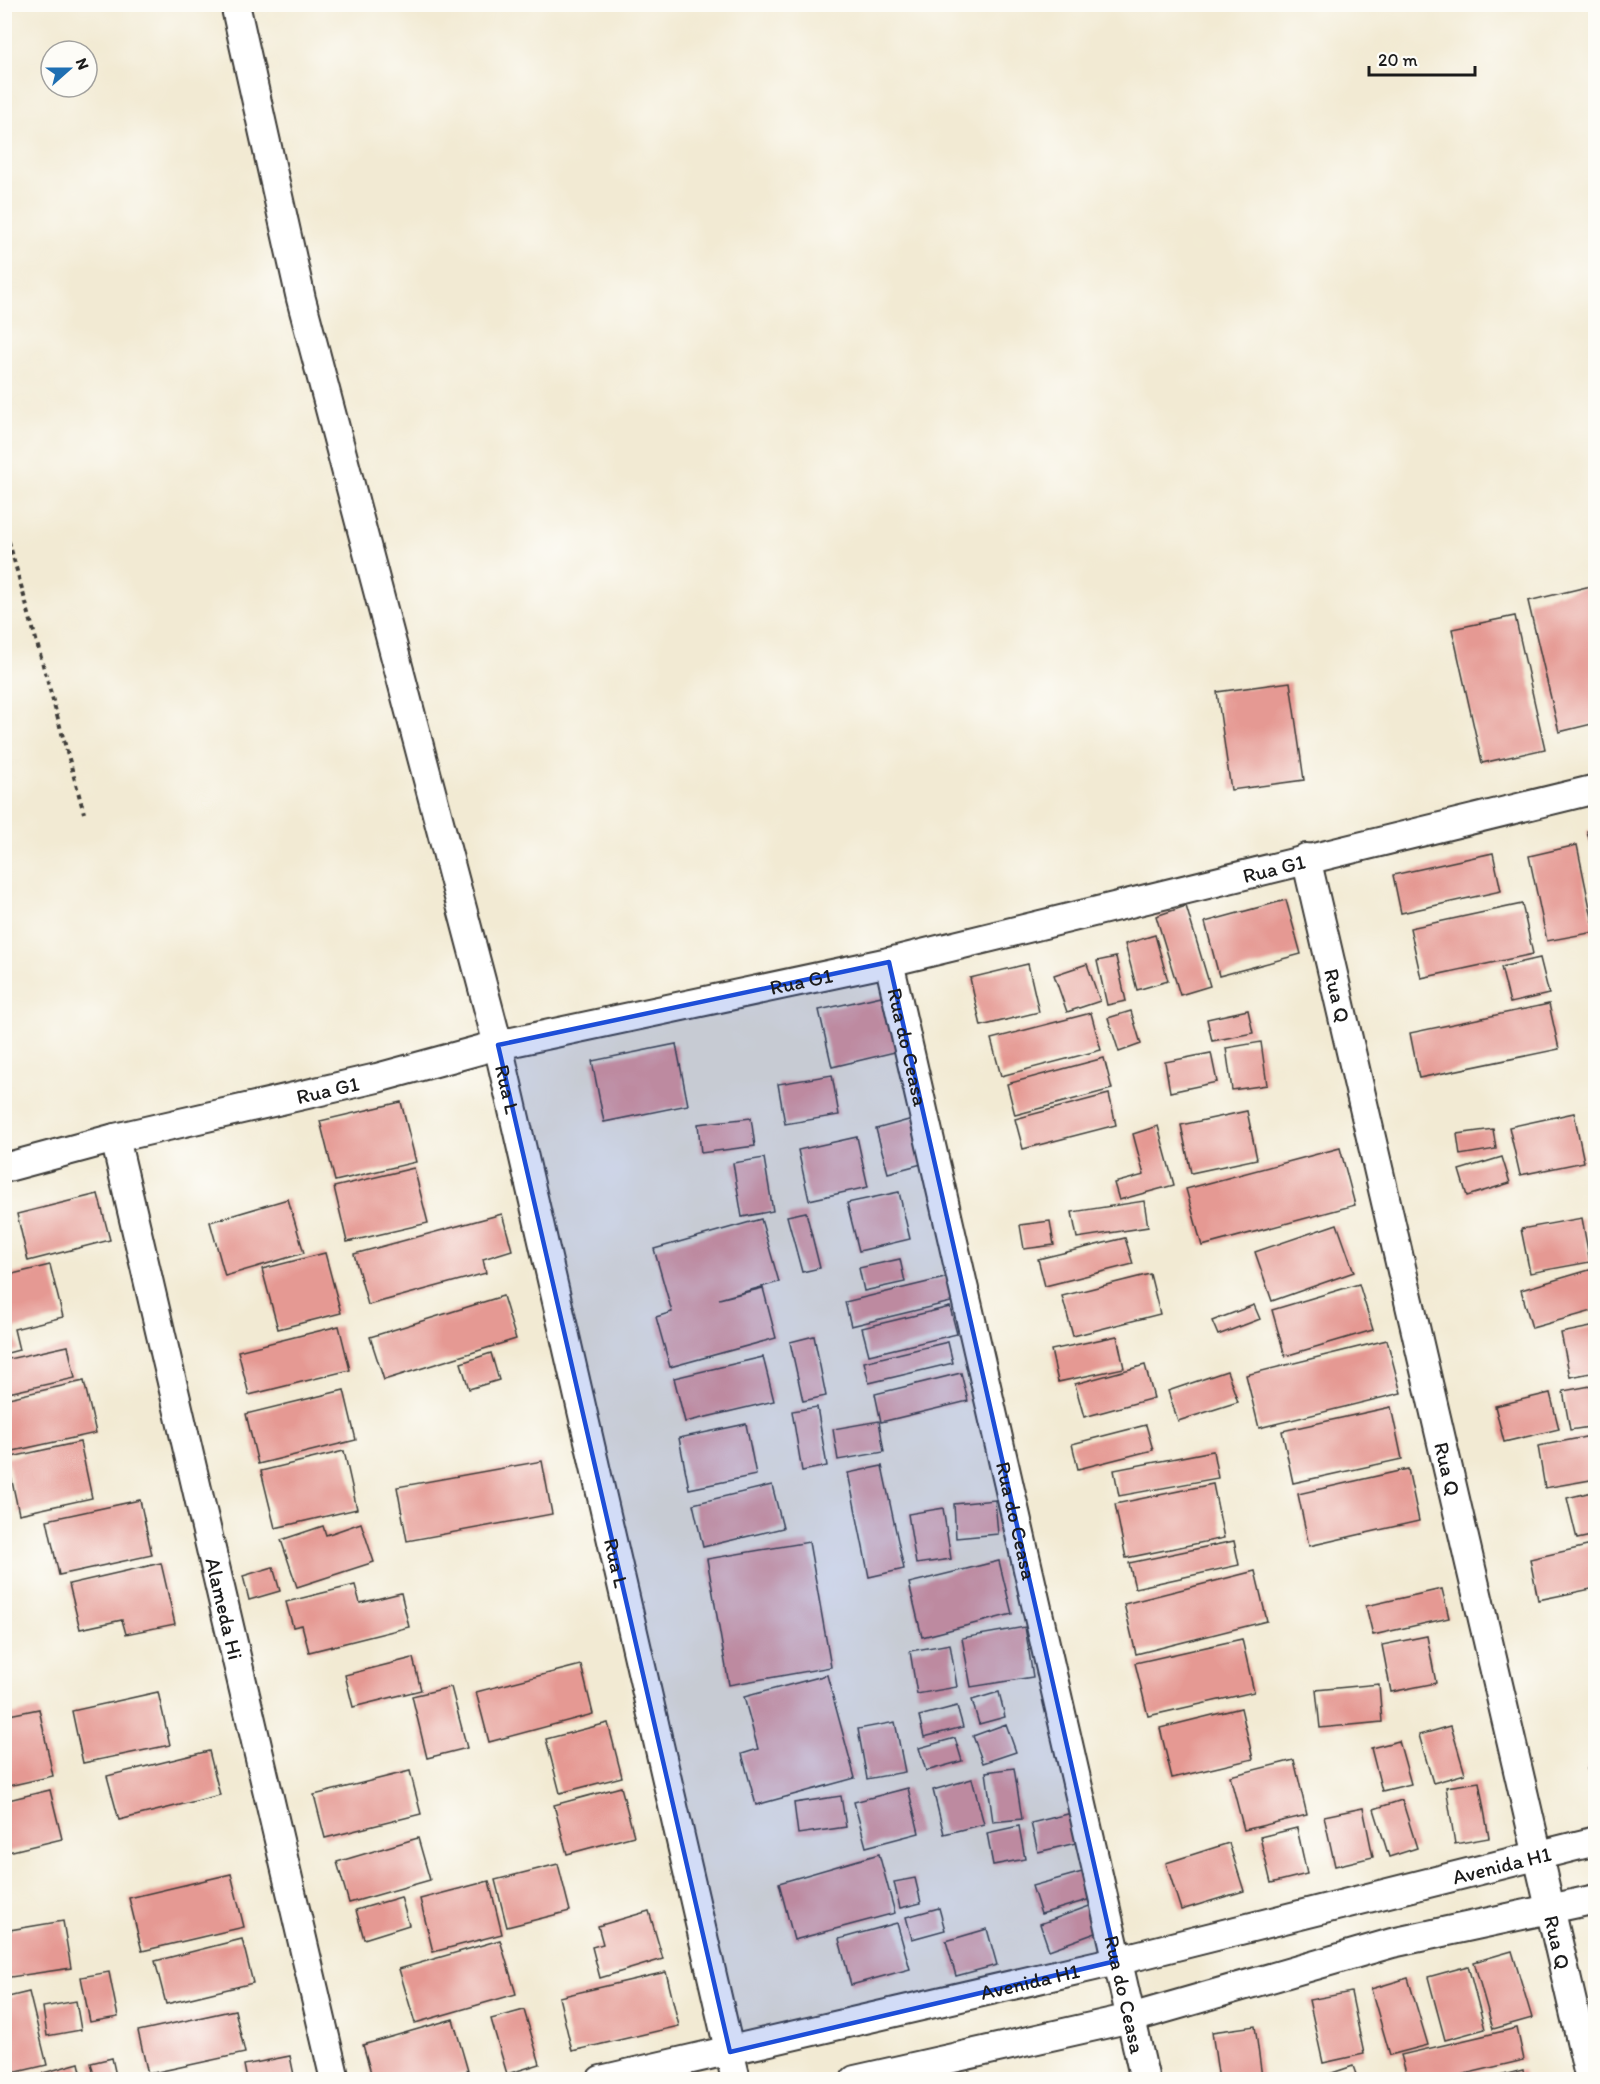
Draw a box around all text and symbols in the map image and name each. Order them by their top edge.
north arrow [39,39,99,99]
scale bar [1369,39,1476,77]
text: 20 m [1378,49,1418,71]
text: N [72,55,93,72]
street label: Rua G1 [1240,848,1308,888]
street label: Rua G1 [767,962,835,1000]
street label: Rua Q [1320,966,1356,1025]
street label: Rua do Ceasa [883,985,934,1108]
street label: Rua L [490,1062,526,1117]
street label: Rua G1 [294,1070,362,1109]
street label: Rua Q [1430,1439,1466,1498]
street label: Rua do Ceasa [991,1459,1043,1582]
street label: Rua L [599,1535,635,1590]
street label: Alameda Hi [201,1555,249,1662]
street label: Avenida H1 [1450,1840,1554,1889]
street label: Rua Q [1540,1913,1576,1972]
street label: Rua do Ceasa [1100,1933,1151,2056]
street label: Avenida H1 [978,1957,1082,2004]

